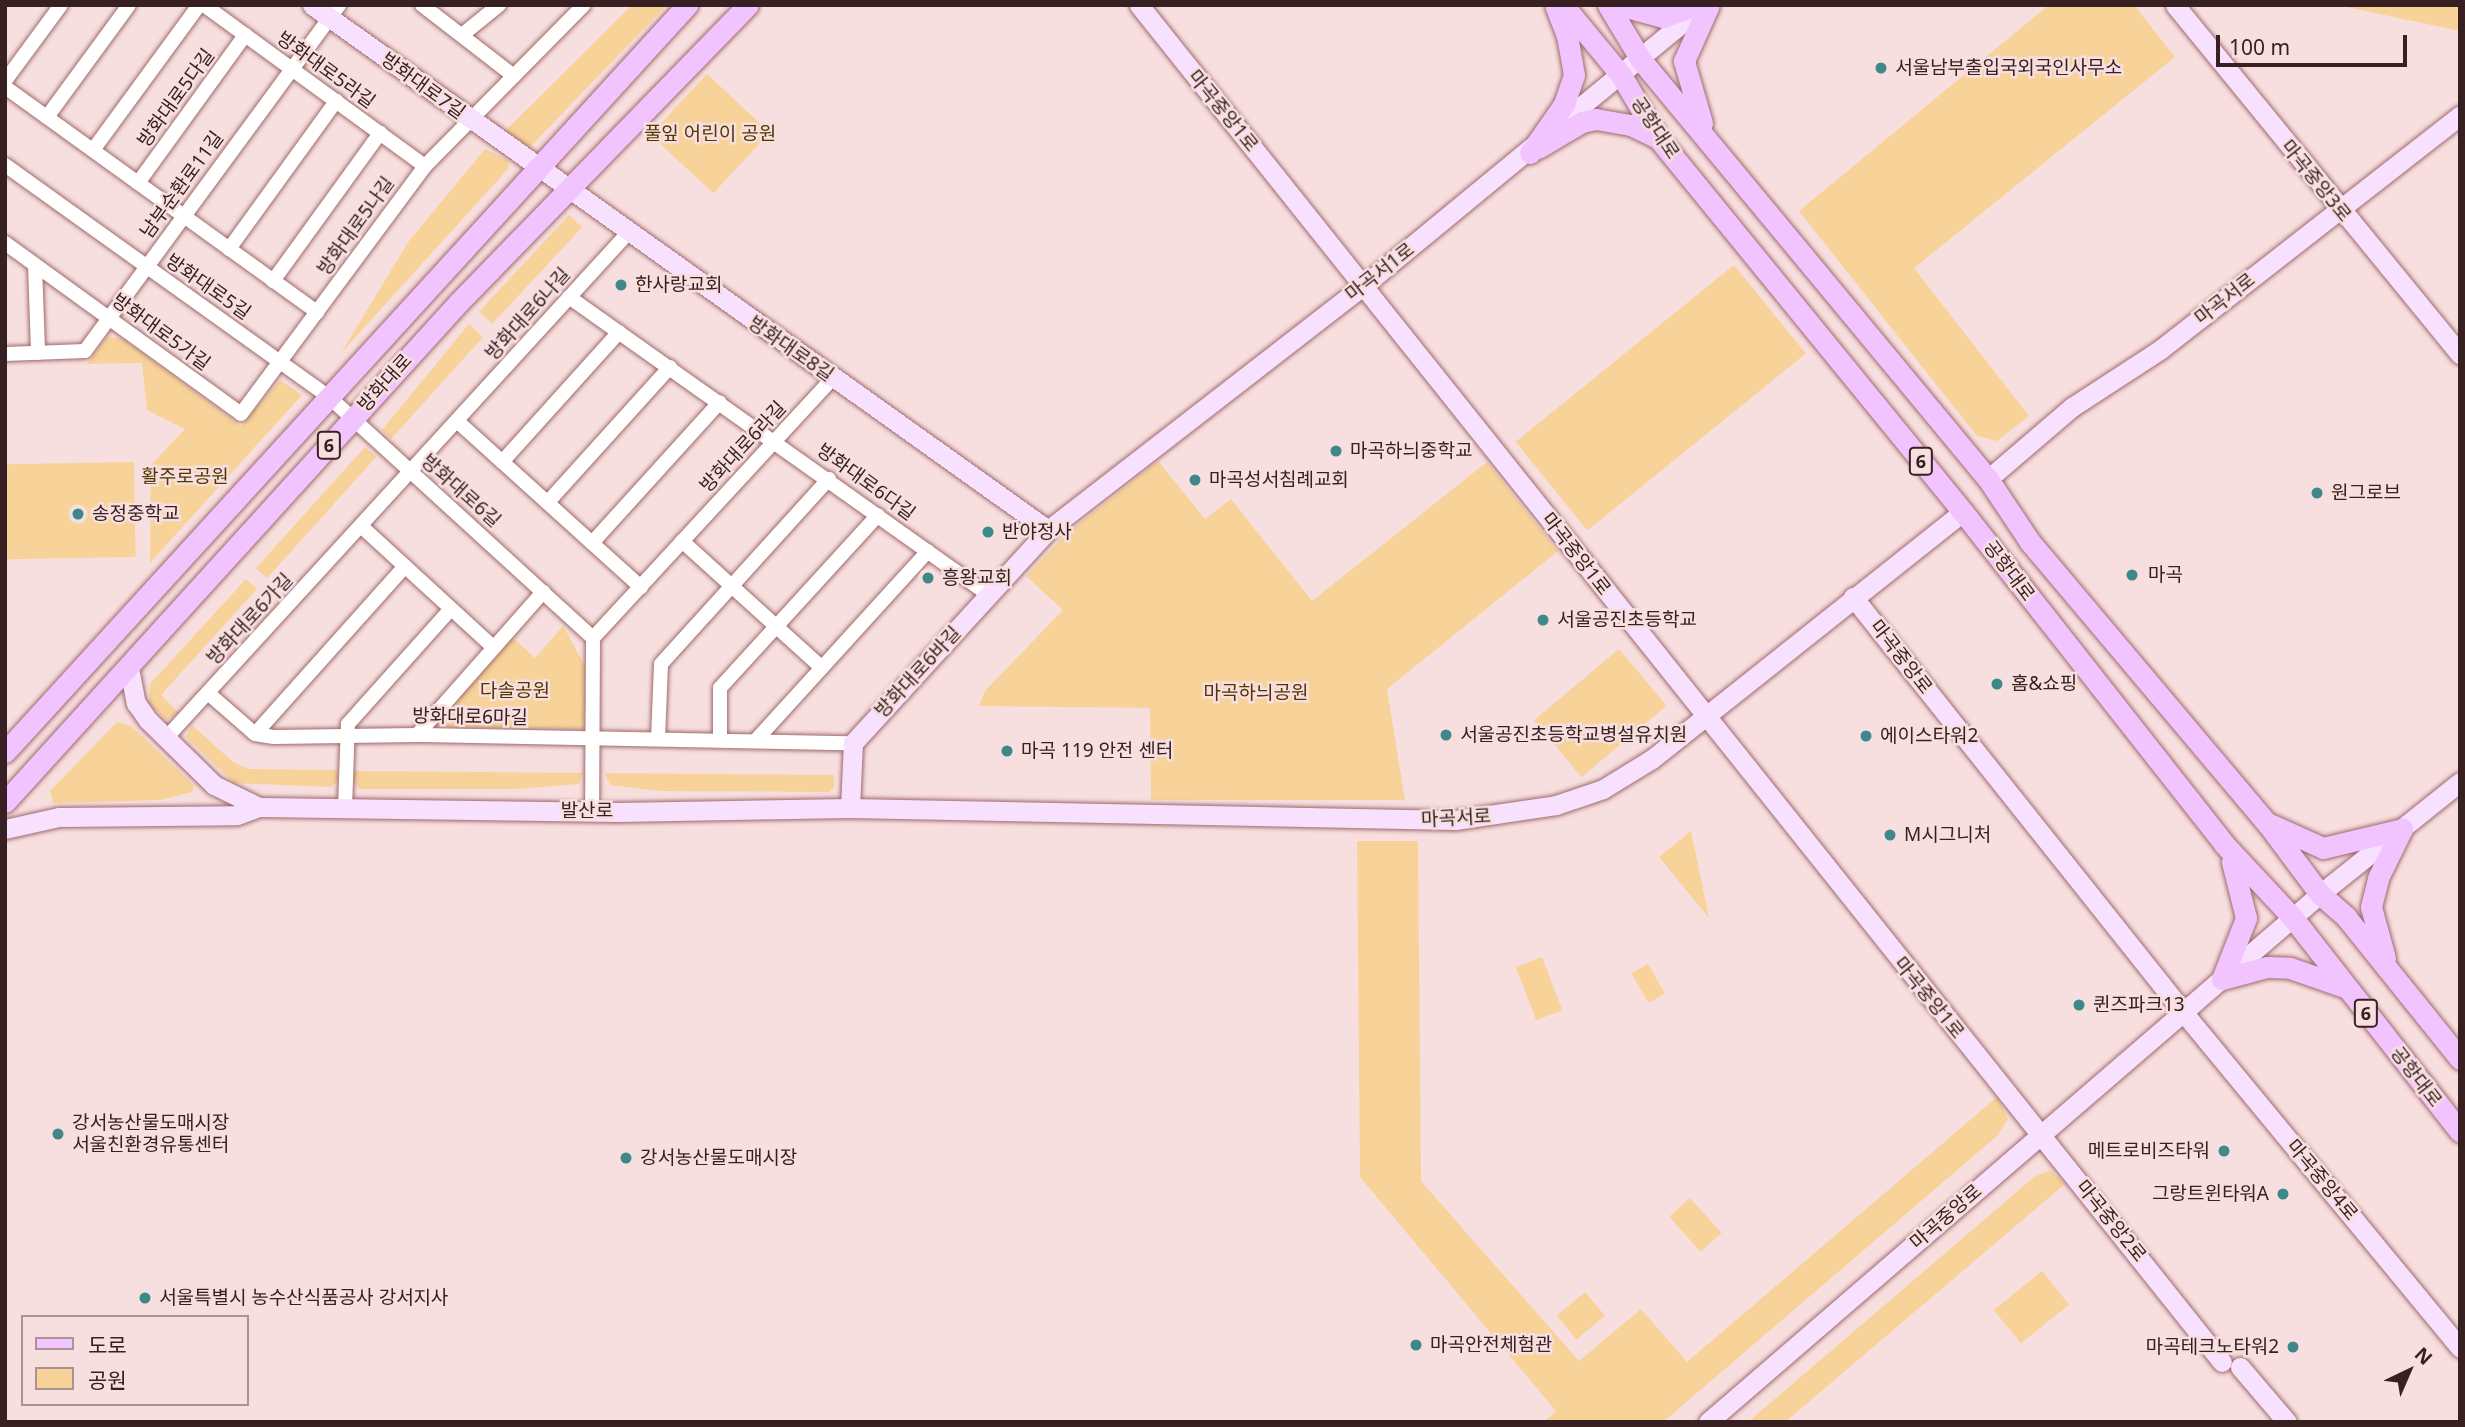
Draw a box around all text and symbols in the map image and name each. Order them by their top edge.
scale bar [2220,21,2411,65]
street label: 방화대로5라길 [272,27,380,113]
text: 100 m [2229,33,2290,61]
street label: 방화대로5다길 [133,44,219,152]
street label: 방화대로7길 [377,48,469,124]
place label: 서울남부출입국외국인사무소 [1895,57,2122,79]
marker: 서울남부출입국외국인사무소 [1873,60,1889,76]
street label: 마곡중앙1로 [1183,66,1263,156]
street label: 공항대로 [1626,93,1684,163]
park label: 풀잎 어린이 공원 [644,123,776,145]
street label: 남부순환로11길 [136,127,228,243]
street label: 마곡중앙3로 [2276,136,2356,226]
street label: 방화대로5나길 [313,172,399,280]
street label: 마곡서1로 [1341,238,1419,306]
street label: 방화대로5길 [161,249,255,325]
street label: 방화대로6나길 [481,263,575,365]
street label: 마곡서로 [2190,268,2260,330]
place label: 한사랑교회 [635,274,722,296]
marker: 한사랑교회 [613,277,629,293]
street label: 방화대로5가길 [107,289,215,375]
street label: 방화대로8길 [744,311,838,387]
street label: 방화대로 [353,349,417,417]
street label: 방화대로6라길 [695,397,791,497]
road number: 6 [317,430,341,460]
street label: 방화대로6다길 [812,439,920,525]
place label: 마곡하늬중학교 [1350,440,1472,462]
marker: 마곡하늬중학교 [1328,443,1344,459]
road number: 6 [1909,447,1933,476]
street label: 방화대로6길 [417,450,505,532]
park label: 활주로공원 [141,466,229,488]
place label: 마곡성서침례교회 [1209,469,1349,491]
marker: 마곡성서침례교회 [1187,472,1203,488]
place label: 원그로브 [2331,482,2401,504]
marker: 원그로브 [2309,485,2325,501]
place label: 송정중학교 [92,503,179,525]
marker: 송정중학교 [70,506,86,522]
street label: 마곡중앙1로 [1537,508,1615,600]
place label: 반야정사 [1002,521,1072,543]
marker: 반야정사 [980,524,996,540]
street label: 공항대로 [1979,536,2039,606]
place label: 마곡 [2148,564,2183,586]
marker: 마곡 [2122,565,2142,585]
place label: 흥왕교회 [942,567,1012,589]
street label: 방화대로6가길 [202,569,298,669]
marker: 흥왕교회 [920,570,936,586]
place label: 서울공진초등학교 [1557,609,1697,631]
marker: 서울공진초등학교 [1535,612,1551,628]
street label: 마곡중앙로 [1865,616,1937,698]
street label: 방화대로6바길 [870,622,966,722]
place label: 홈&쇼핑 [2011,673,2077,695]
marker: 홈&쇼핑 [1989,676,2005,692]
park label: 다솔공원 [480,680,550,702]
park label: 마곡하늬공원 [1204,682,1308,704]
street label: 방화대로6마길 [412,705,528,729]
place label: 서울공진초등학교병설유치원 [1460,724,1687,746]
place label: 에이스타워2 [1880,725,1978,747]
marker: 서울공진초등학교병설유치원 [1438,727,1454,743]
marker: 에이스타워2 [1858,728,1874,744]
place label: 마곡 119 안전 센터 [1021,740,1173,762]
marker: 마곡 119 안전 센터 [999,743,1015,759]
street label: 발산로 [561,800,613,822]
street label: 마곡서로 [1420,805,1492,831]
place label: M시그니처 [1904,824,1991,846]
marker: M시그니처 [1882,827,1898,843]
street label: 마곡중앙1로 [1889,953,1969,1043]
place label: 퀸즈파크13 [2093,994,2185,1016]
marker: 퀸즈파크13 [2071,997,2087,1013]
road number: 6 [2354,998,2378,1028]
street label: 공항대로 [2385,1042,2447,1112]
place label: 강서농산물도매시장 서울친환경유통센터 [72,1112,229,1156]
marker: 강서농산물도매시장 서울친환경유통센터 [50,1126,66,1142]
street label: 마곡중앙4로 [2282,1135,2362,1225]
place label: 메트로비즈타워 [2088,1140,2210,1162]
marker: 메트로비즈타워 [2216,1143,2232,1159]
place label: 강서농산물도매시장 [640,1147,797,1169]
marker: 강서농산물도매시장 [618,1150,634,1166]
street label: 마곡중앙2로 [2071,1176,2151,1266]
street label: 마곡중앙로 [1906,1180,1986,1254]
place label: 그랑트윈타워A [2152,1183,2269,1205]
marker: 그랑트윈타워A [2275,1186,2291,1202]
place label: 서울특별시 농수산식품공사 강서지사 [159,1287,449,1309]
marker: 서울특별시 농수산식품공사 강서지사 [137,1290,153,1306]
legend [21,1315,248,1406]
text: 도로 [88,1331,127,1359]
place label: 마곡안전체험관 [1430,1334,1552,1356]
place label: 마곡테크노타워2 [2146,1336,2279,1358]
north arrow [2374,1336,2444,1406]
marker: 마곡안전체험관 [1408,1337,1424,1353]
marker: 마곡테크노타워2 [2285,1339,2301,1355]
text: N [2409,1341,2438,1371]
text: 공원 [88,1366,127,1394]

